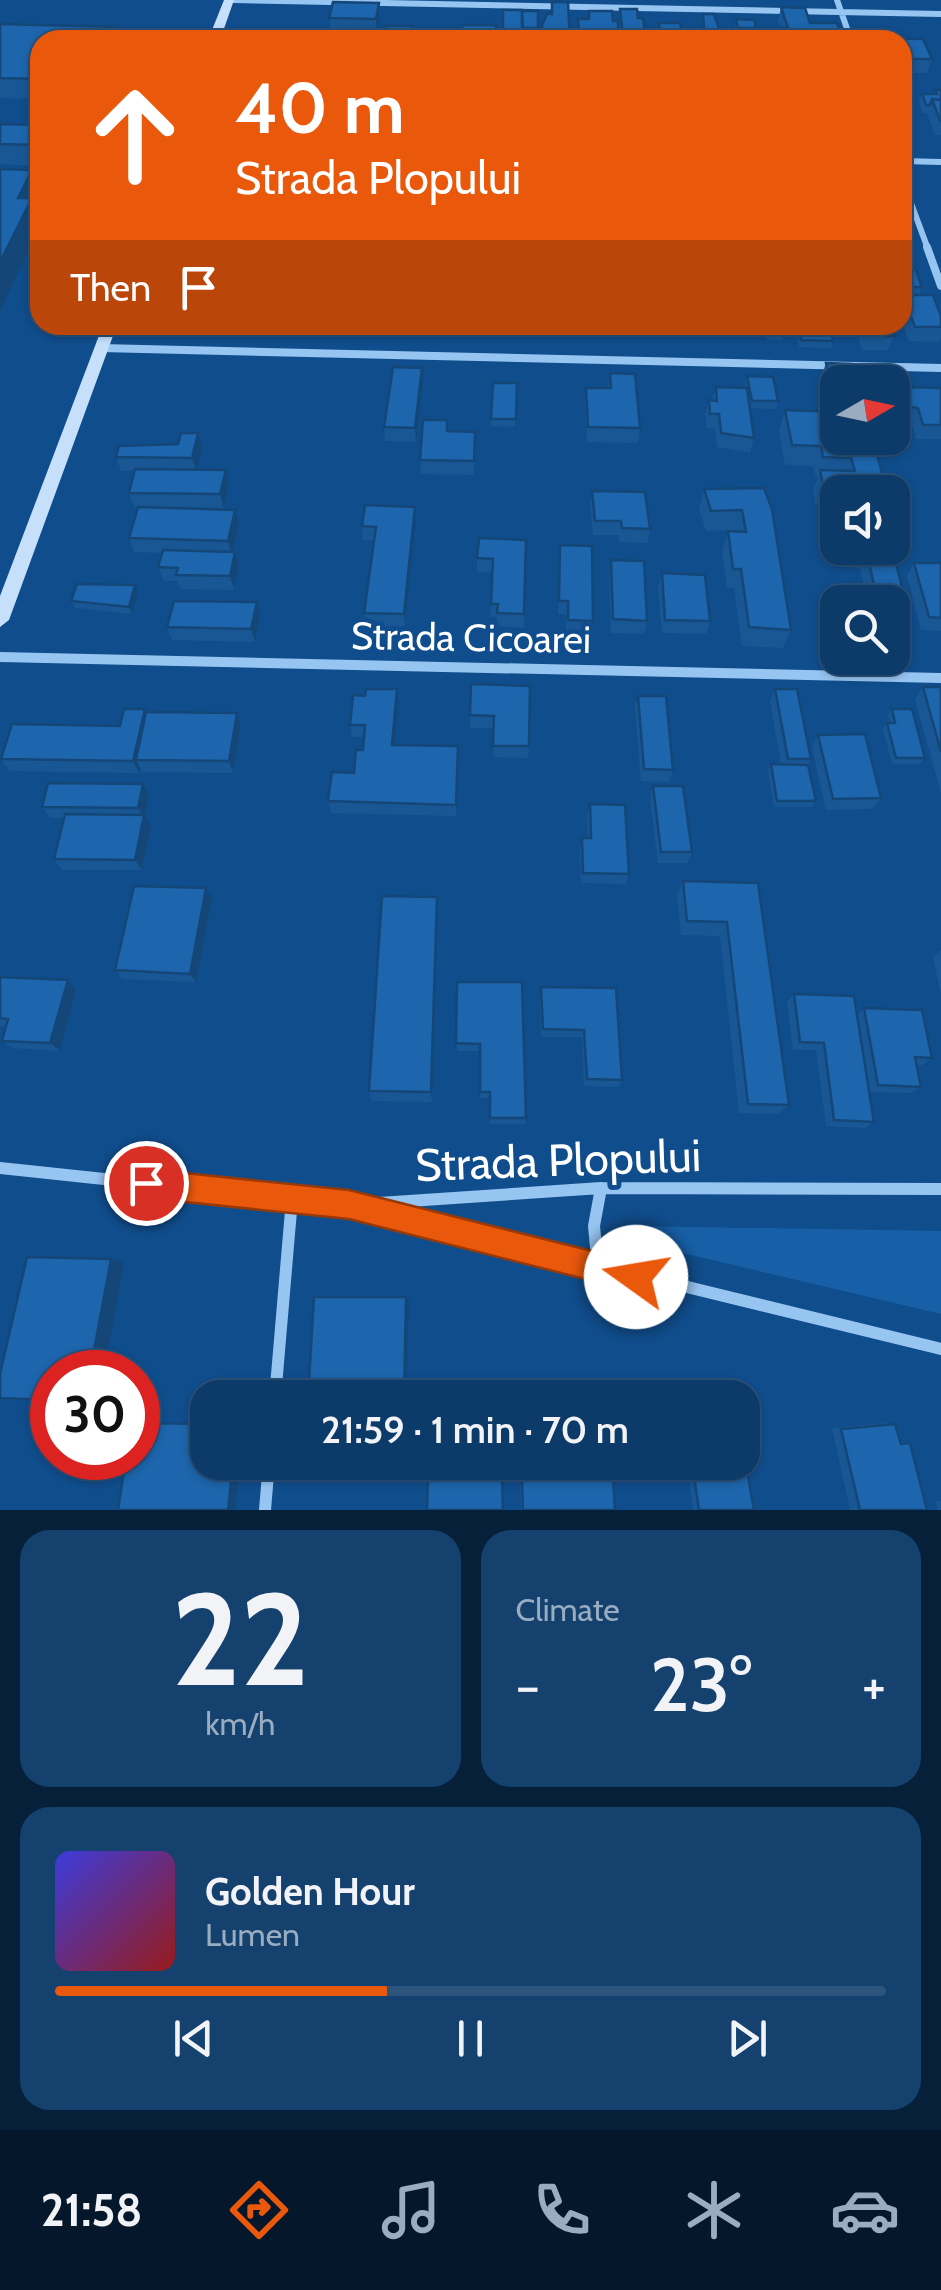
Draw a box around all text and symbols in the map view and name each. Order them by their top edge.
text: 40 m [235,65,404,151]
icon: ahead [70,70,200,200]
text: Strada Plopului [235,151,521,205]
icon: arrive [171,260,226,315]
text: Then [70,264,151,311]
north arrow [820,365,910,455]
map controls [820,365,910,675]
button: sound [820,475,910,565]
button: search [820,585,910,675]
street label: Strada Cicoarei [351,612,591,663]
street label: Strada Plopului [414,1128,702,1192]
pin [104,1141,189,1226]
icon: arrive [119,1156,174,1211]
position arrow [584,1225,688,1329]
speed limit sign: 30 [30,1350,160,1480]
text: 21:59 · 1 min · 70 m [321,1406,629,1453]
text: 22 [171,1560,309,1718]
text: Climate [516,1590,620,1629]
text: 23° [650,1639,752,1730]
text: − [516,1652,540,1719]
text: + [862,1652,886,1719]
text: km/h [205,1704,275,1743]
text: Golden Hour [205,1868,415,1915]
text: Lumen [205,1915,300,1954]
icon: previous [166,2011,221,2066]
icon: pause [443,2011,498,2066]
icon: next [720,2011,775,2066]
icon: directions [224,2175,294,2245]
icon: music [376,2175,446,2245]
icon: phone [527,2175,597,2245]
icon: climate [679,2175,749,2245]
icon: car [830,2175,900,2245]
text: 21:58 [41,2183,143,2237]

